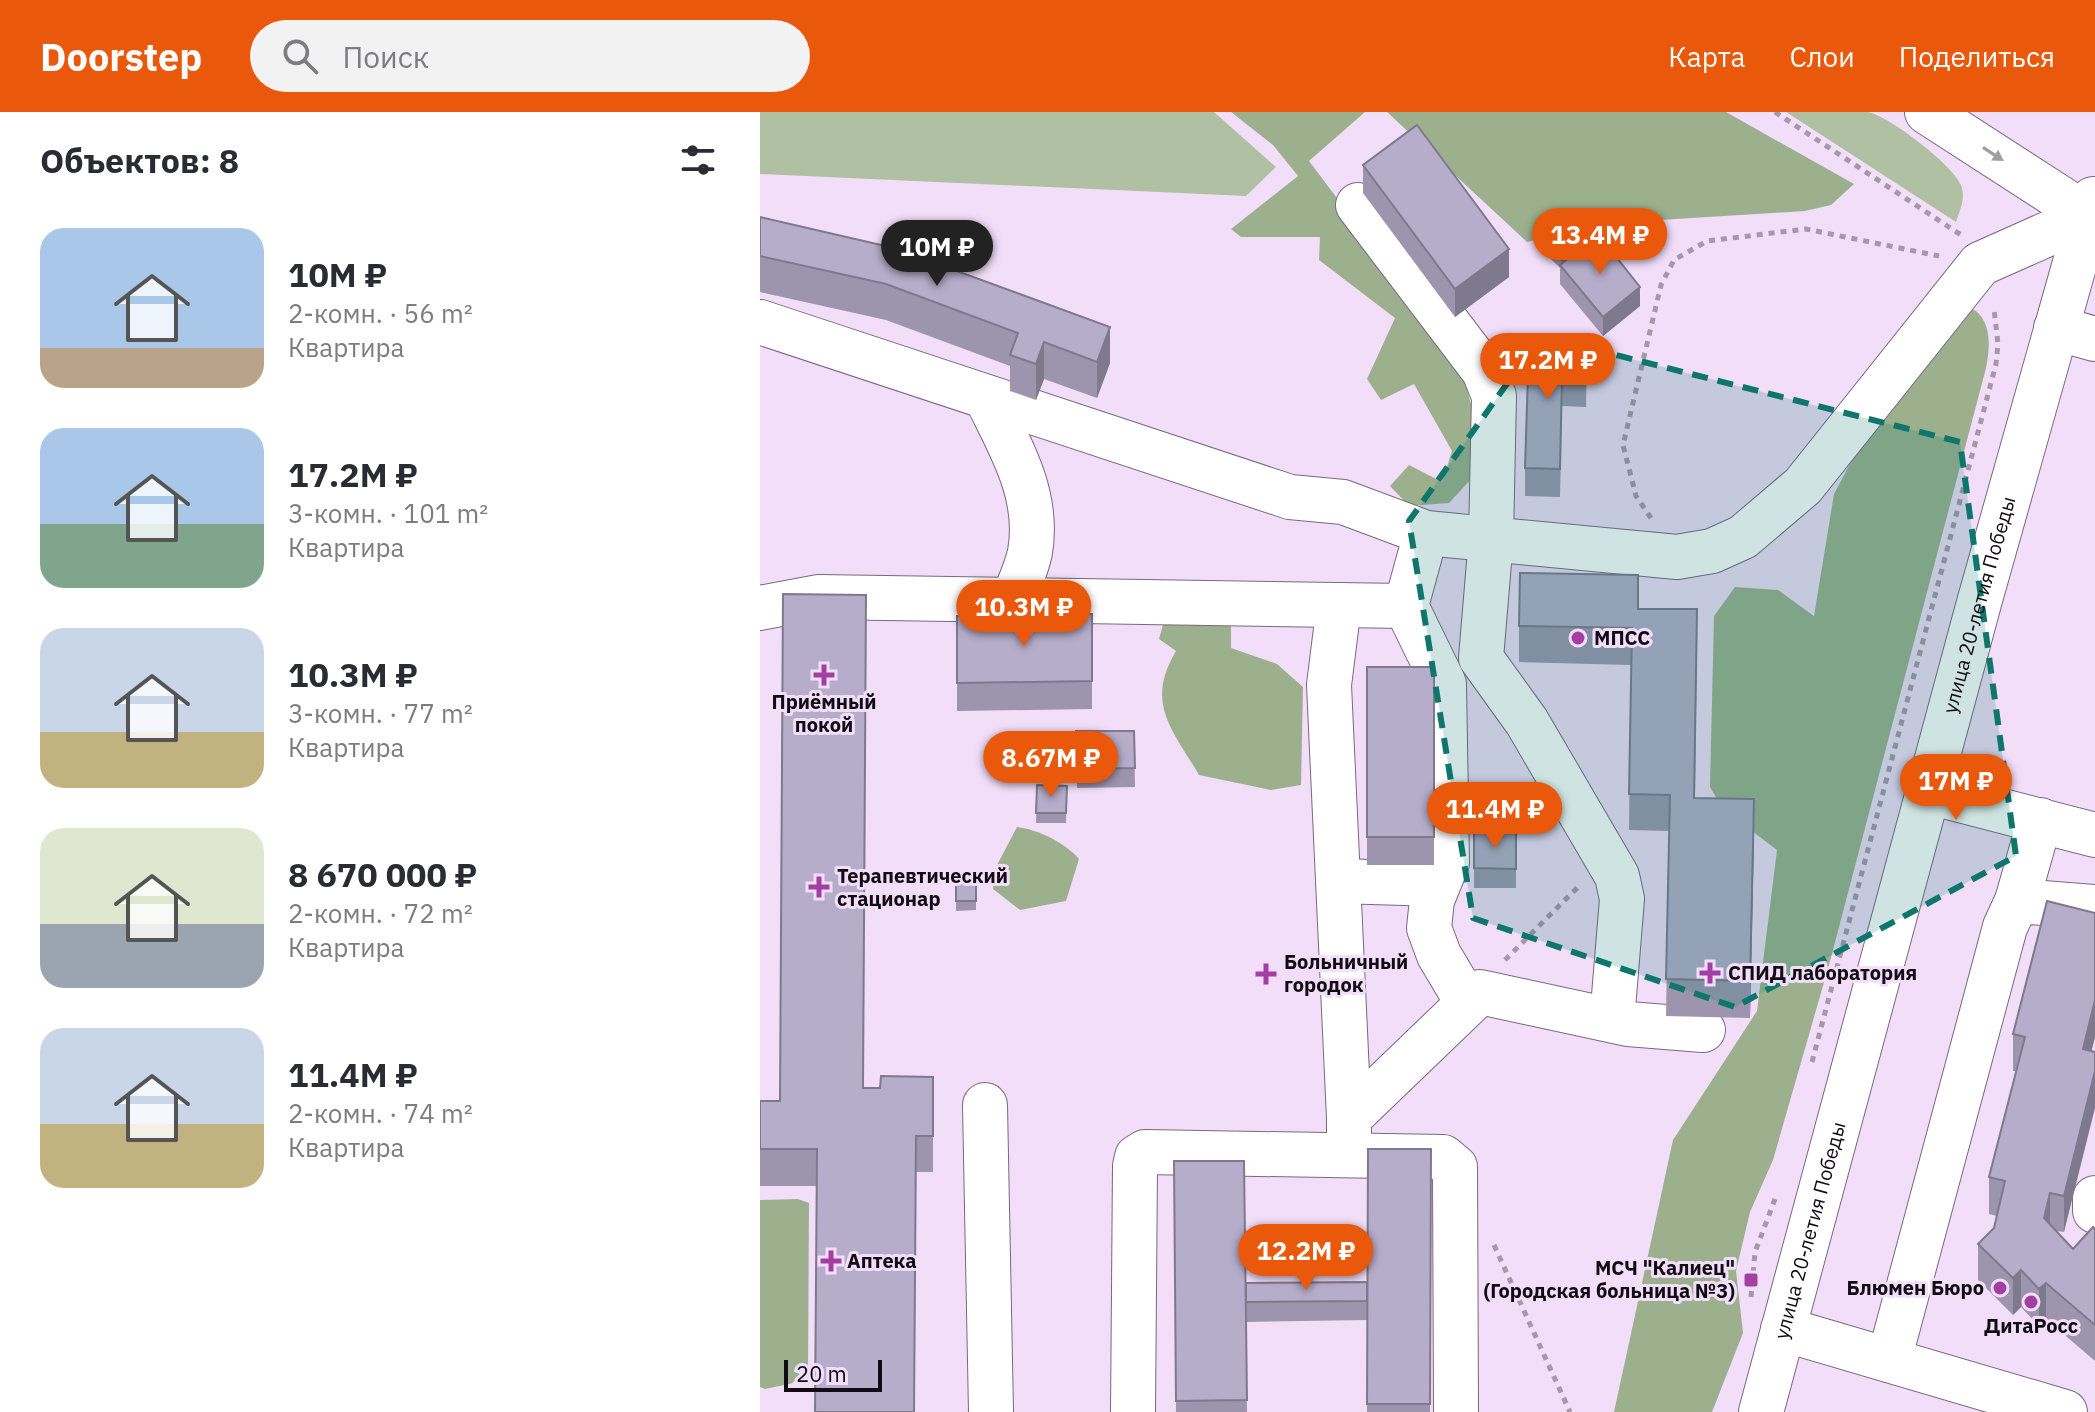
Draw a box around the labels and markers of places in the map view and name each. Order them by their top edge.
pin: 13.4M ₽ [1526,208,1674,276]
pin: 10M ₽ [881,220,993,288]
pin: 17.2M ₽ [1474,333,1622,401]
pin: 10.3M ₽ [950,580,1098,648]
place label: МПСС [1594,624,1650,651]
marker: МПСС [1569,629,1587,647]
marker: Приёмный покой [813,664,835,686]
place label: Приёмный покой [772,688,877,738]
pin: 8.67M ₽ [977,731,1125,799]
pin: 17M ₽ [1900,754,2012,822]
pin: 11.4M ₽ [1421,782,1569,850]
place label: Терапевтический стационар [837,862,1008,912]
marker: Терапевтический стационар [808,876,830,898]
place label: Больничный городок [1284,948,1408,998]
place label: СПИД лаборатория [1728,959,1917,986]
marker: СПИД лаборатория [1699,962,1721,984]
marker: Больничный городок [1255,963,1277,985]
pin: 12.2M ₽ [1232,1224,1380,1292]
place label: Аптека [847,1247,917,1274]
marker: Аптека [822,1252,840,1270]
place label: МСЧ "Калиец" (Городская больница №3) [1484,1254,1735,1304]
marker: МСЧ "Калиец" (Городская больница №3) [1742,1271,1760,1289]
place label: Блюмен Бюро [1847,1274,1984,1301]
marker: Блюмен Бюро [1991,1279,2009,1297]
marker: ДитаРосс [2022,1293,2040,1311]
place label: ДитаРосс [1984,1312,2078,1339]

